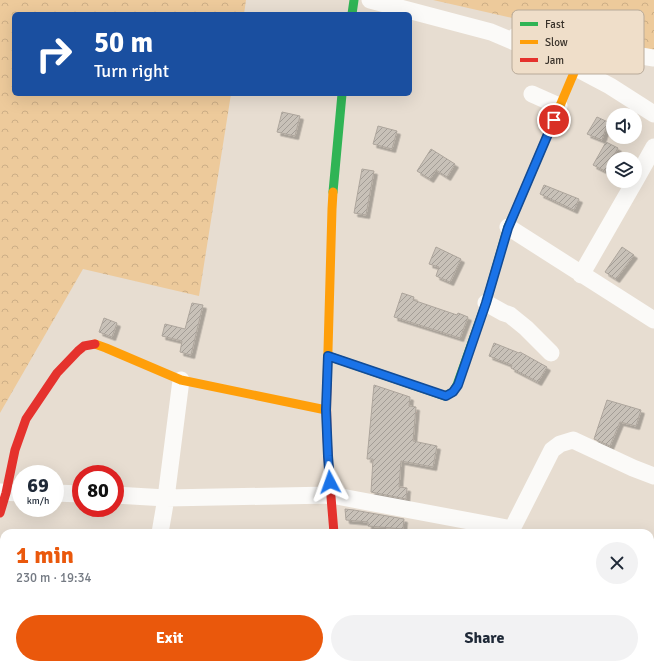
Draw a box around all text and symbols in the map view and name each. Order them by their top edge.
legend [512,10,644,74]
text: Fast [545,18,565,31]
text: 50 m [94,26,153,60]
icon: right [28,28,80,80]
text: Slow [545,36,568,49]
text: Jam [545,54,564,67]
text: Turn right [94,60,169,82]
pin [537,103,571,137]
map controls [606,108,642,188]
button: sound [606,108,642,144]
icon: arrive [543,109,565,131]
button: layers [606,152,642,188]
position arrow [309,461,351,503]
speed limit sign: 80 [72,465,124,517]
text: 69 [27,473,49,498]
text: km/h [27,495,49,507]
text: 1 min [16,540,74,570]
button: close [596,542,638,584]
text: 230 m · 19:34 [16,570,92,586]
button: Exit [16,615,323,661]
button: Share [331,615,638,661]

